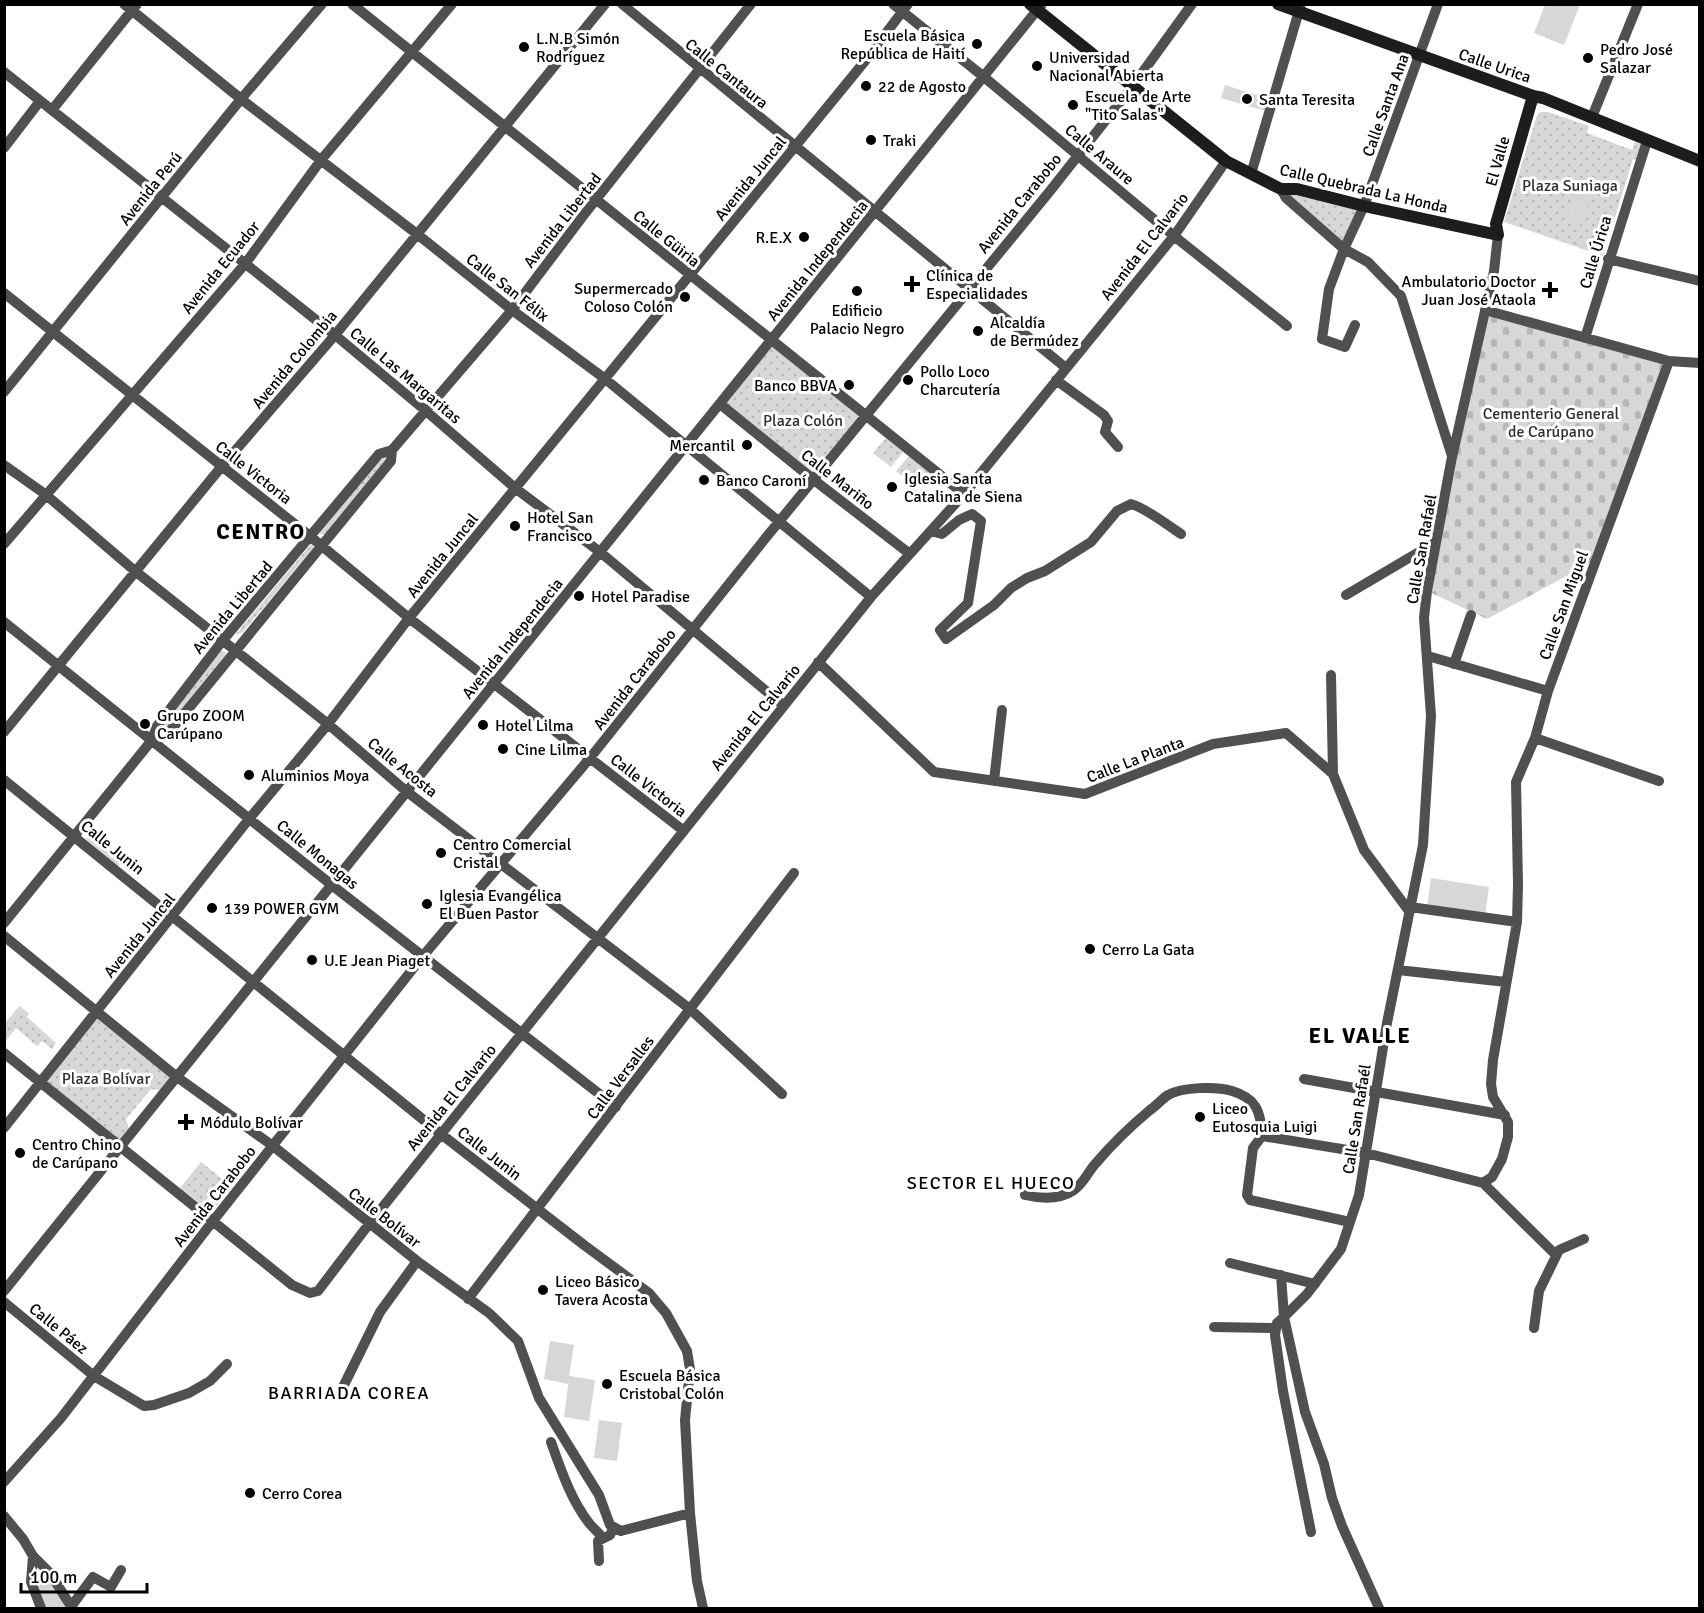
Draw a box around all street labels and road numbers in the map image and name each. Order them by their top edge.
street label: Calle Cantaura [681,34,772,113]
street label: Calle Urica [1456,44,1533,88]
street label: Calle Santa Ana [1358,51,1414,159]
street label: Calle Araure [1061,120,1138,190]
street label: Avenida Juncal [711,132,791,225]
street label: El Valle [1481,134,1515,189]
street label: Avenida Perú [115,148,187,230]
street label: Avenida Carabobo [973,150,1066,258]
street label: Calle Quebrada La Honda [1278,160,1450,218]
street label: Avenida Libertad [520,169,606,272]
street label: Avenida El Calvario [1096,189,1193,305]
street label: Avenida Independecia [763,196,873,325]
street label: Calle Güiria [629,206,704,272]
street label: Calle Úrica [1575,213,1617,291]
street label: Avenida Ecuador [177,217,264,318]
street label: Calle San Félix [462,249,553,327]
street label: Avenida Colombia [248,306,342,413]
street label: Calle Las Margaritas [345,323,465,428]
street label: Calle Victoria [211,437,296,509]
street label: Calle Mariño [797,445,878,514]
street label: Calle San Rafaél [1402,492,1442,606]
street label: Avenida Juncal [403,509,483,602]
street label: Calle San Miguel [1535,548,1593,663]
street label: Avenida Libertad [188,557,277,658]
street label: Avenida Independecia [458,574,568,703]
street label: Avenida Carabobo [589,625,680,734]
street label: Avenida El Calvario [707,660,805,775]
street label: Calle La Planta [1084,732,1187,788]
street label: Calle Acosta [363,733,441,802]
street label: Calle Victoria [606,750,691,822]
street label: Calle Junin [77,816,148,879]
street label: Calle Monagas [272,816,362,894]
street label: Avenida Juncal [100,889,180,982]
street label: Calle Versalles [583,1032,659,1123]
street label: Avenida El Calvario [403,1040,501,1155]
street label: Calle San Rafaél [1338,1062,1376,1176]
street label: Calle Junin [453,1123,525,1185]
street label: Avenida Carabobo [169,1142,260,1251]
street label: Calle Bolívar [344,1183,425,1252]
street label: Calle Páez [25,1299,92,1359]

